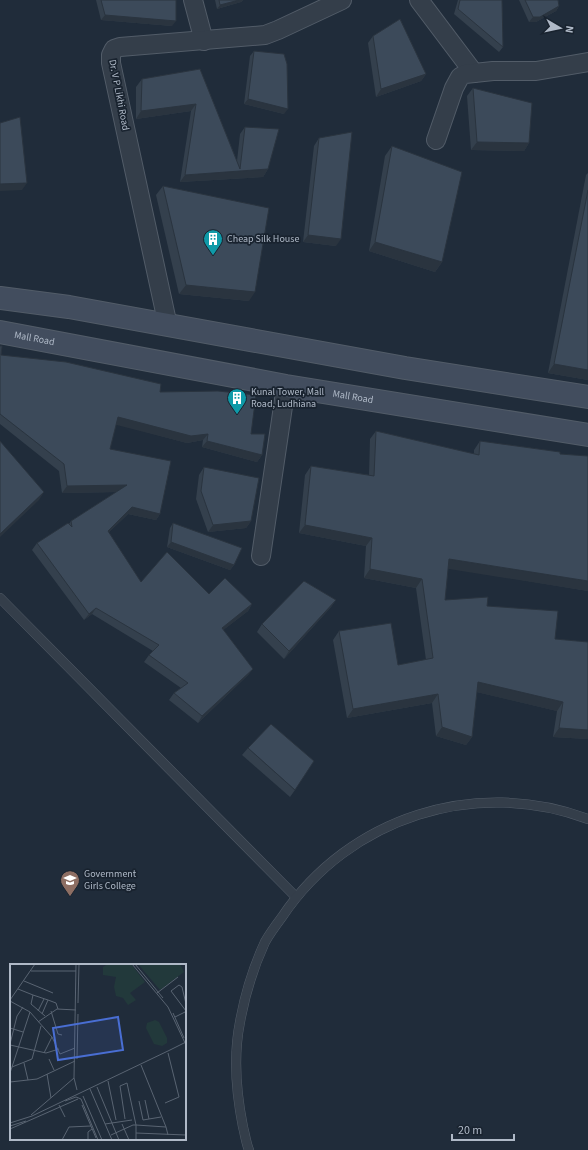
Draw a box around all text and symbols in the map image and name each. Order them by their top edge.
north arrow [540,8,580,48]
text: N [561,25,577,34]
street label: Dr. V P Likhi Road [105,58,133,132]
building icon: Cheap Silk House [202,228,224,256]
place label: Cheap Silk House [227,232,299,246]
street label: Mall Road [13,328,56,349]
place label: Kunal Tower, Mall Road, Ludhiana [251,385,325,411]
building icon: Kunal Tower, Mall Road, Ludhiana [226,387,248,415]
street label: Mall Road [332,387,374,407]
place label: Government Girls College [84,867,137,893]
school or university icon: Government Girls College [59,869,81,897]
inset map [10,964,186,1140]
scale bar [452,1116,514,1142]
text: 20 m [458,1122,482,1139]

